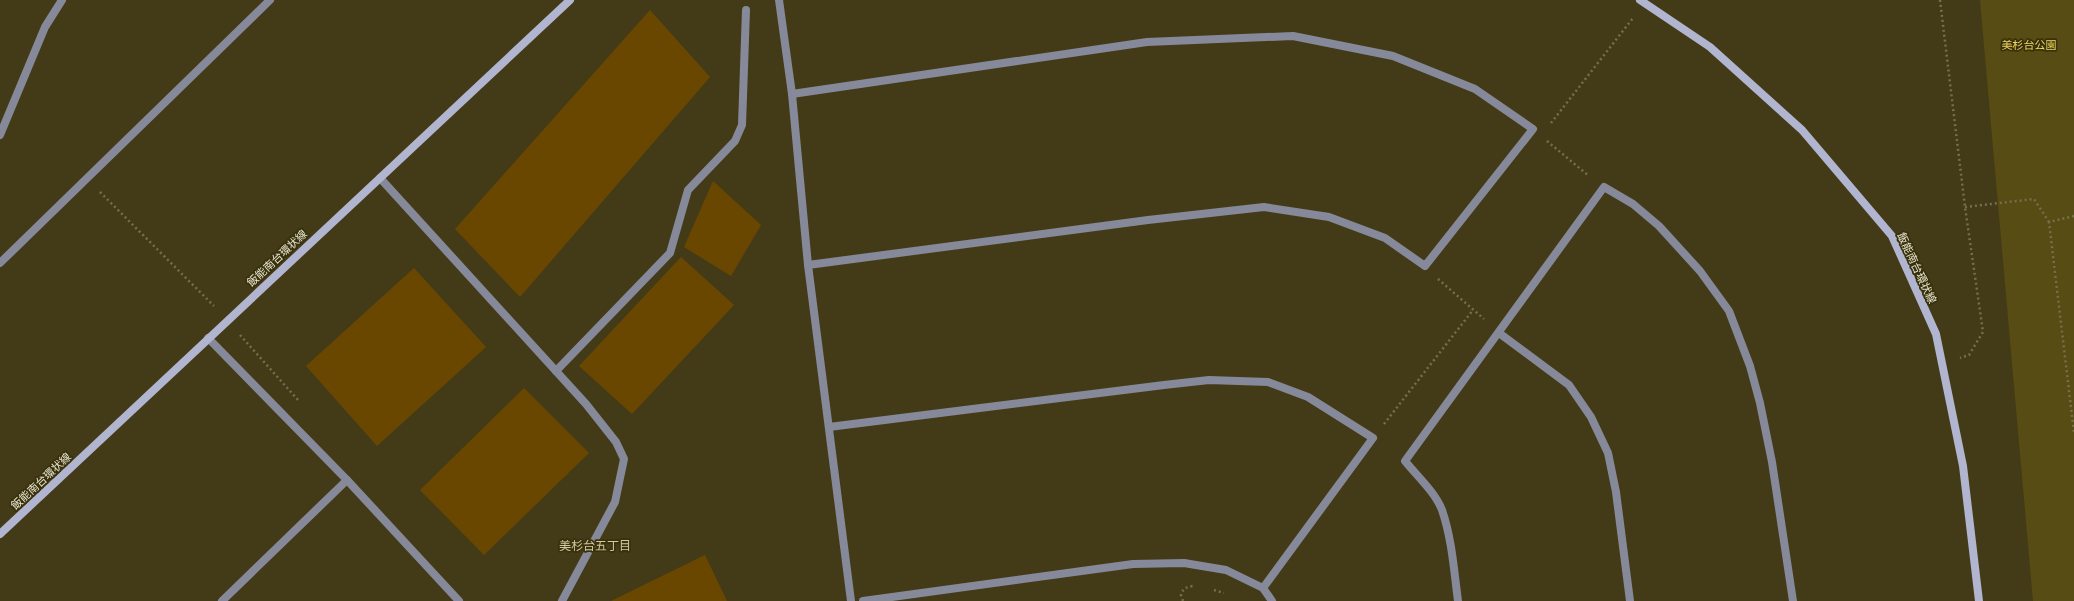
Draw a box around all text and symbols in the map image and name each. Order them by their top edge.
park label: 美杉台公園 [2002,38,2057,52]
street label: 飯能南台環状線 [244,227,310,289]
street label: 飯能南台環状線 [1894,230,1940,306]
street label: 飯能南台環状線 [8,450,74,512]
district label: 美杉台五丁目 [559,538,631,554]

